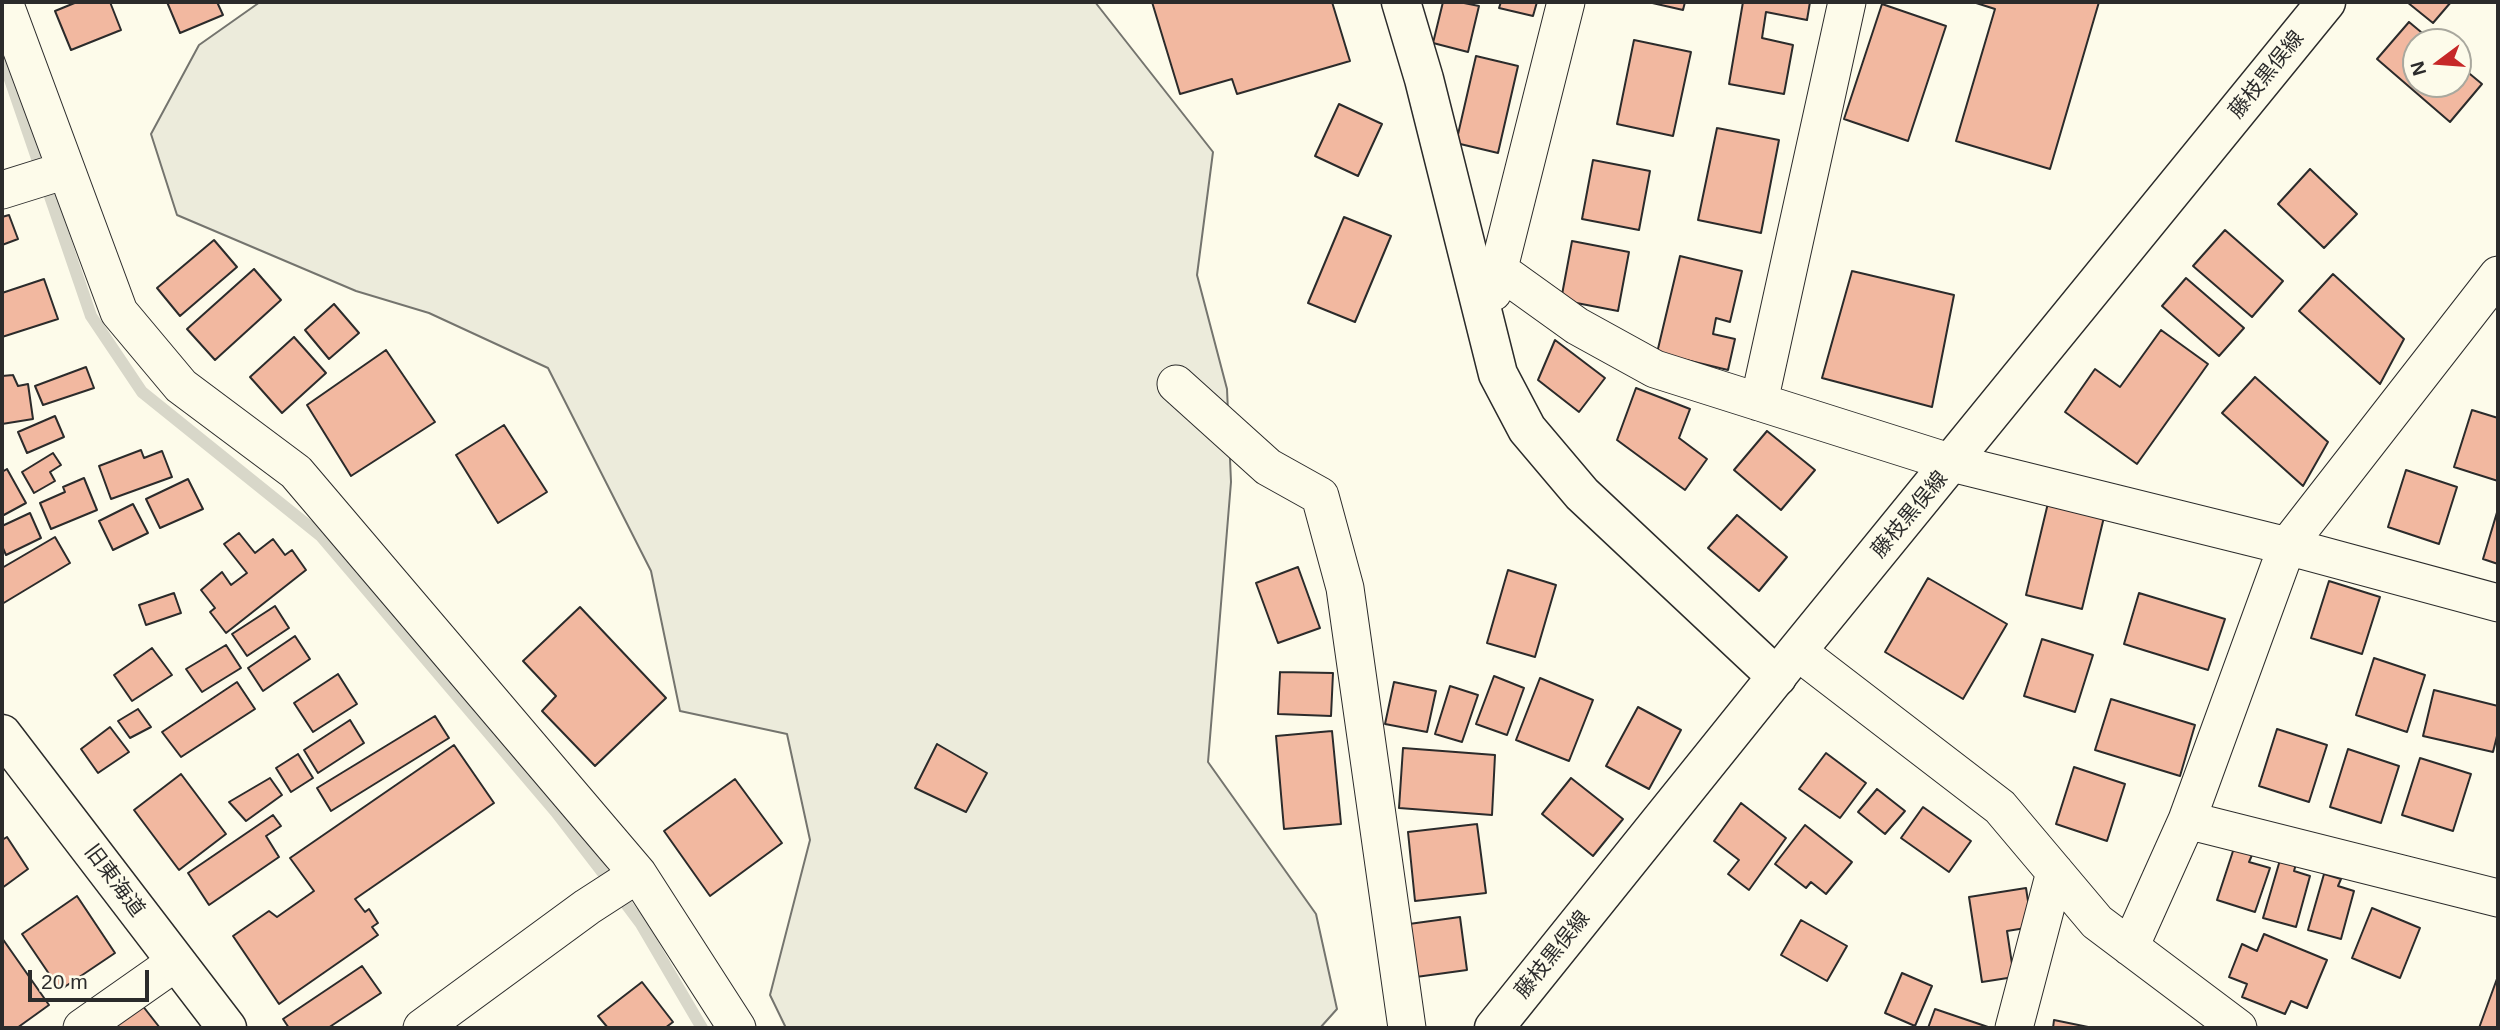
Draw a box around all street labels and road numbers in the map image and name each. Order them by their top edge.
street label: 藤枝黒俣線 [2224,26,2310,124]
street label: 藤枝黒俣線 [1867,467,1953,563]
street label: 旧東海道 [79,840,149,922]
street label: 藤枝黒俣線 [1510,906,1596,1004]

